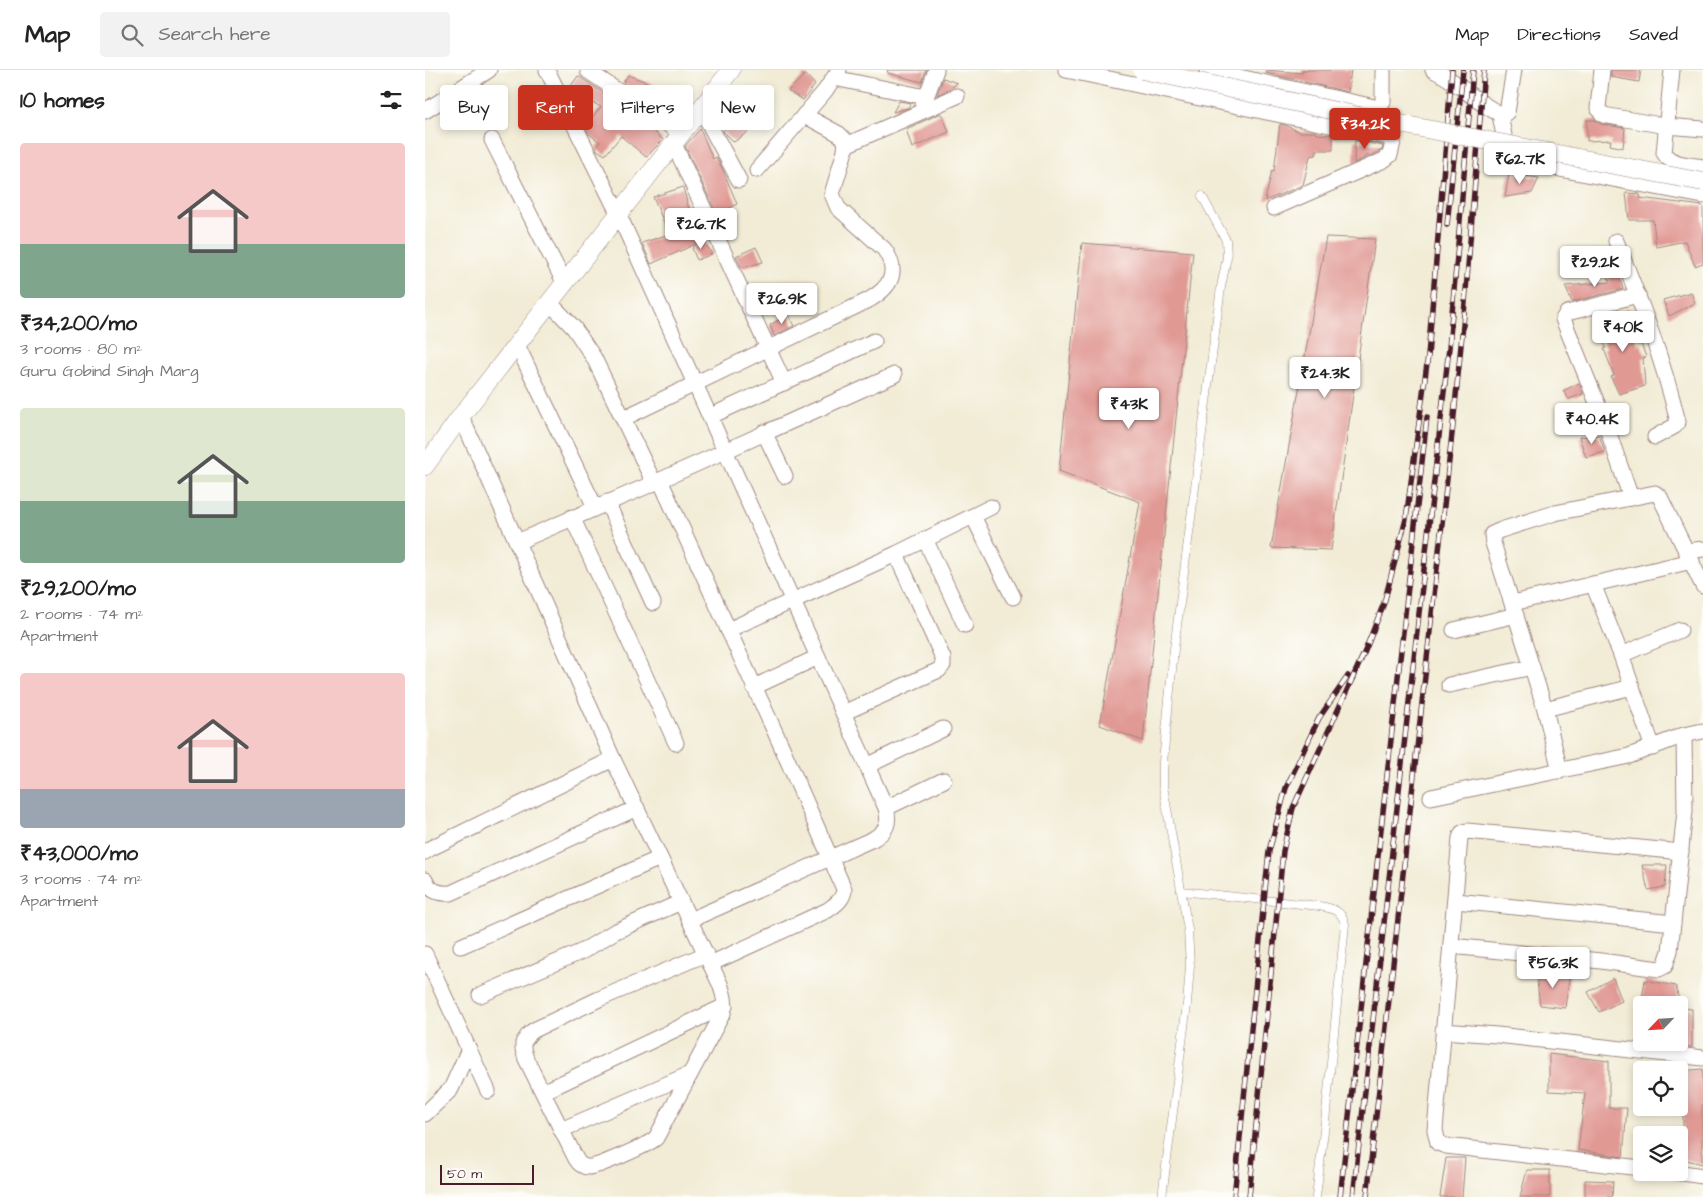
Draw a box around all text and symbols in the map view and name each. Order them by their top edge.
search box [100,12,450,57]
text: Map [25,18,70,52]
icon: search [118,21,146,49]
text: Search here [158,21,271,48]
text: Map [1455,22,1489,47]
text: Directions [1517,22,1601,47]
text: Saved [1629,22,1678,47]
chip: Buy [440,85,508,130]
chip: Rent [518,85,593,130]
chip: Filters [603,85,693,130]
chip: New [703,85,774,130]
text: 10 homes [20,86,105,115]
icon: filters [377,86,405,114]
pin: ₹34.2K [1324,108,1406,150]
text: ₹34.2K [1340,113,1390,135]
pin: ₹62.7K [1479,142,1561,185]
text: ₹62.7K [1495,148,1545,170]
icon: home [168,176,258,266]
pin: ₹26.7K [660,208,742,250]
text: ₹26.7K [676,213,726,235]
pin: ₹29.2K [1554,246,1636,288]
text: ₹29.2K [1571,251,1619,273]
pin: ₹26.9K [741,282,823,325]
text: ₹26.9K [757,288,807,310]
text: ₹34,200/mo [20,309,137,338]
pin: ₹40K [1593,310,1653,353]
text: ₹40K [1603,316,1643,338]
text: 3 rooms · 80 m² [20,338,142,360]
pin: ₹24.3K [1284,356,1366,399]
text: Guru Gobind Singh Marg [20,360,198,382]
text: ₹24.3K [1300,362,1350,384]
pin: ₹43K [1099,388,1159,430]
text: ₹43K [1110,393,1148,415]
pin: ₹40.4K [1551,402,1633,445]
text: ₹40.4K [1566,408,1618,430]
icon: home [168,441,258,531]
text: ₹29,200/mo [20,574,136,603]
text: 2 rooms · 74 m² [20,603,144,625]
text: Apartment [20,625,98,647]
icon: home [168,706,258,796]
text: ₹43,000/mo [20,839,138,868]
text: 3 rooms · 74 m² [20,868,143,890]
text: Apartment [20,890,98,912]
pin: ₹56.3K [1512,946,1594,989]
text: ₹56.3K [1528,952,1578,974]
north arrow [1633,996,1687,1051]
map controls [1633,996,1688,1181]
button: locate [1633,1061,1688,1116]
button: layers [1633,1126,1688,1181]
scale bar [440,1162,534,1185]
text: 50 m [447,1164,482,1184]

